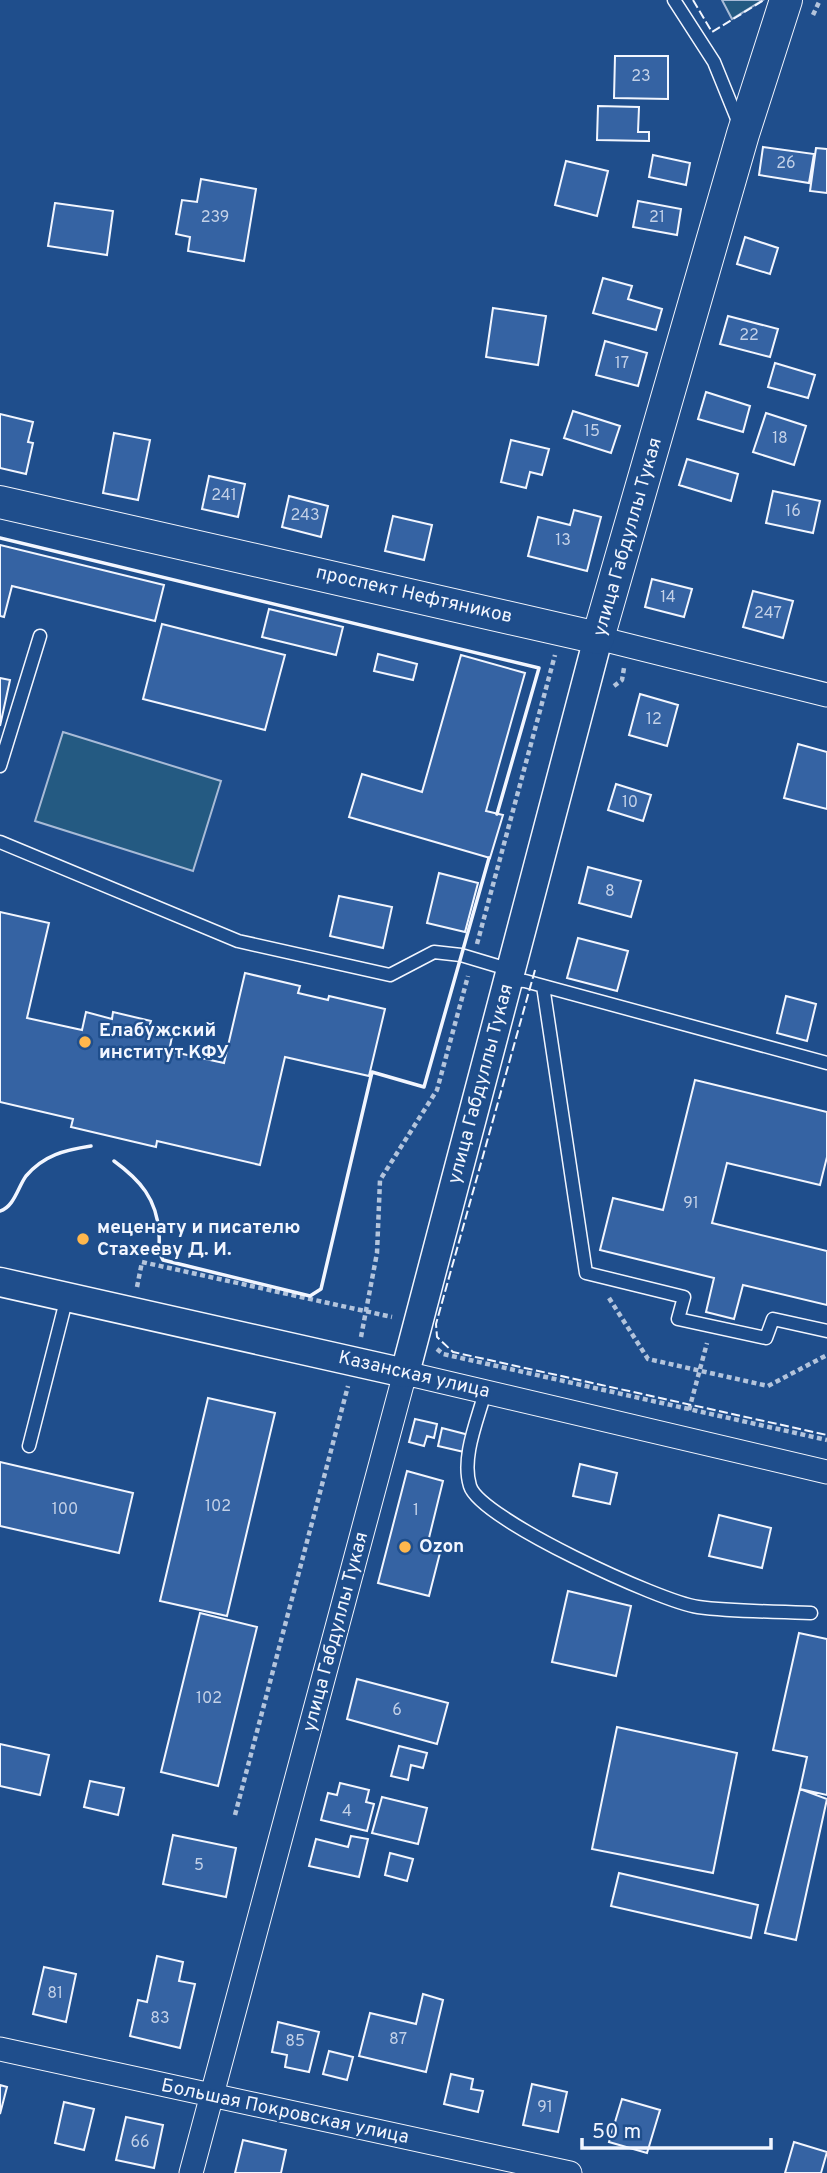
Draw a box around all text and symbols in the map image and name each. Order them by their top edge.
house number: 23 [631,67,651,87]
house number: 26 [776,154,796,174]
house number: 239 [201,208,229,228]
house number: 21 [649,208,665,228]
house number: 22 [739,326,759,346]
house number: 17 [615,354,629,374]
house number: 15 [584,422,600,442]
house number: 18 [772,429,788,449]
street label: улица Габдуллы Тукая [588,435,668,639]
house number: 241 [211,486,237,506]
house number: 16 [785,502,801,522]
house number: 243 [290,506,320,526]
house number: 13 [555,531,571,551]
street label: проспект Нефтяников [313,561,515,629]
house number: 14 [660,588,676,608]
house number: 247 [754,604,782,624]
house number: 12 [646,710,662,730]
house number: 10 [622,793,638,813]
house number: 8 [605,882,615,902]
street label: улица Габдуллы Тукая [443,981,519,1187]
place label: Елабужский институт КФУ [99,1019,229,1065]
marker: Елабужский институт КФУ [77,1034,93,1050]
house number: 91 [683,1194,699,1214]
place label: меценату и писателю Стахееву Д. И. [97,1216,300,1262]
marker: меценату и писателю Стахееву Д. И. [75,1231,91,1247]
street label: Казанская улица [336,1346,492,1404]
house number: 102 [205,1497,231,1517]
house number: 100 [52,1500,78,1520]
house number: 1 [413,1501,419,1521]
street label: улица Габдуллы Тукая [298,1529,374,1735]
place label: Ozon [419,1535,464,1559]
marker: Ozon [397,1539,413,1555]
house number: 102 [196,1689,222,1709]
house number: 6 [392,1701,402,1721]
house number: 4 [342,1802,352,1822]
house number: 5 [194,1856,204,1876]
house number: 81 [47,1984,63,2004]
house number: 83 [150,2009,170,2029]
house number: 87 [389,2030,407,2050]
house number: 85 [285,2032,305,2052]
street label: Большая Покровская улица [159,2074,411,2150]
house number: 91 [537,2098,553,2118]
scale bar [582,2106,771,2150]
text: 50 m [592,2119,641,2146]
house number: 66 [130,2133,150,2153]

